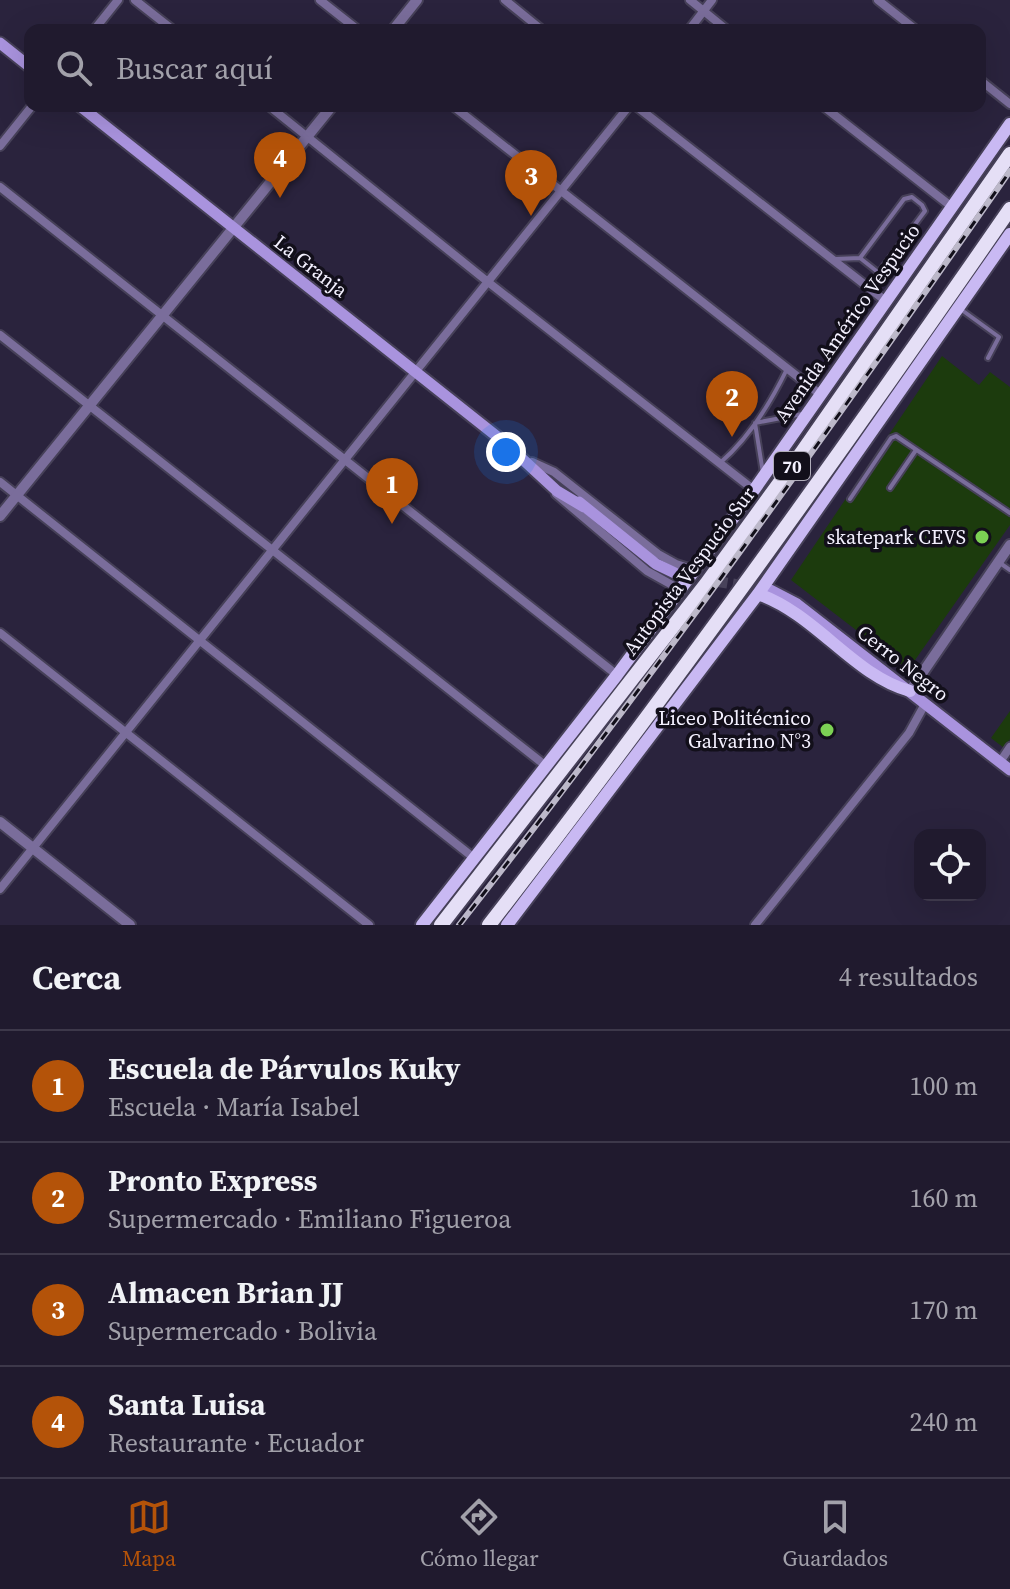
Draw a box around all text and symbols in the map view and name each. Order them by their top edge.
search box [24,24,986,112]
icon: search [52,46,96,90]
text: Buscar aquí [116,48,273,89]
pin: 4 [254,132,306,198]
pin: 3 [505,150,557,216]
street label: Avenida Américo Vespucio [768,218,926,428]
street label: La Granja [268,228,354,304]
pin: 2 [706,371,758,437]
your location [486,432,526,472]
road number: 70 [774,452,810,480]
pin: 1 [366,458,418,524]
street label: Autopista Vespucio Sur [616,481,762,661]
place label: skatepark CEVS [827,523,966,551]
marker: skatepark CEVS [973,528,991,546]
street label: Cerro Negro [851,618,955,708]
place label: Liceo Politécnico Galvarino N°3 [658,704,811,755]
marker: Liceo Politécnico Galvarino N°3 [818,721,836,739]
map controls [914,829,986,901]
button: locate [914,829,986,901]
text: Cerca [32,954,121,1000]
text: 4 resultados [839,959,978,995]
text: Escuela de Párvulos Kuky [108,1048,461,1089]
text: 1 [51,1068,65,1104]
text: 100 m [910,1068,978,1104]
text: Escuela · María Isabel [108,1089,360,1125]
text: Pronto Express [108,1160,318,1201]
text: 2 [51,1180,65,1216]
text: 160 m [910,1180,978,1216]
text: Supermercado · Emiliano Figueroa [108,1201,512,1237]
text: Almacen Brian JJ [108,1272,344,1313]
text: 3 [51,1292,65,1328]
text: 170 m [910,1292,978,1328]
text: Supermercado · Bolivia [108,1313,377,1349]
text: Santa Luisa [108,1384,266,1425]
text: 4 [51,1404,65,1440]
text: 240 m [910,1404,978,1440]
text: Restaurante · Ecuador [108,1425,364,1461]
tab: Mapa [122,1495,176,1573]
tab: Cómo llegar [420,1495,539,1573]
tab: Guardados [783,1495,888,1573]

